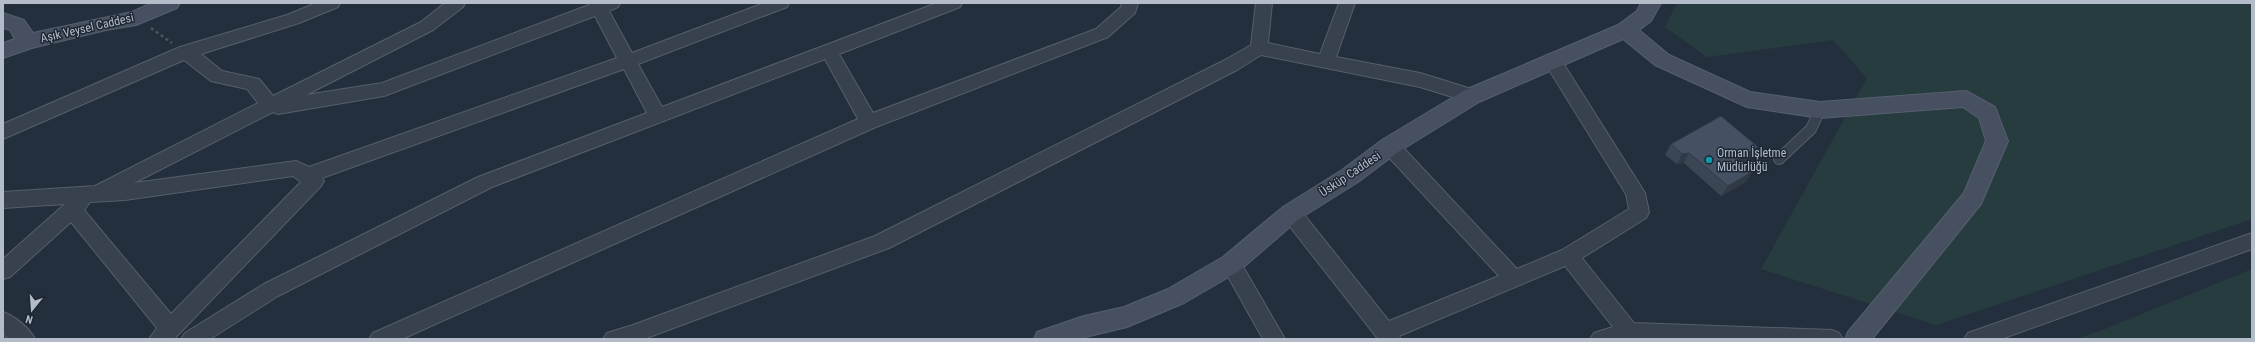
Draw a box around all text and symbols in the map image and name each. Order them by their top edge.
street label: Aşık Veysel Caddesi [39,10,135,46]
place label: Orman İşletme Müdürlüğü [1717,145,1787,174]
street label: Üsküp Caddesi [1316,148,1383,199]
marker: Orman İşletme Müdürlüğü [1704,155,1714,165]
north arrow [12,290,52,330]
text: N [24,312,34,326]

